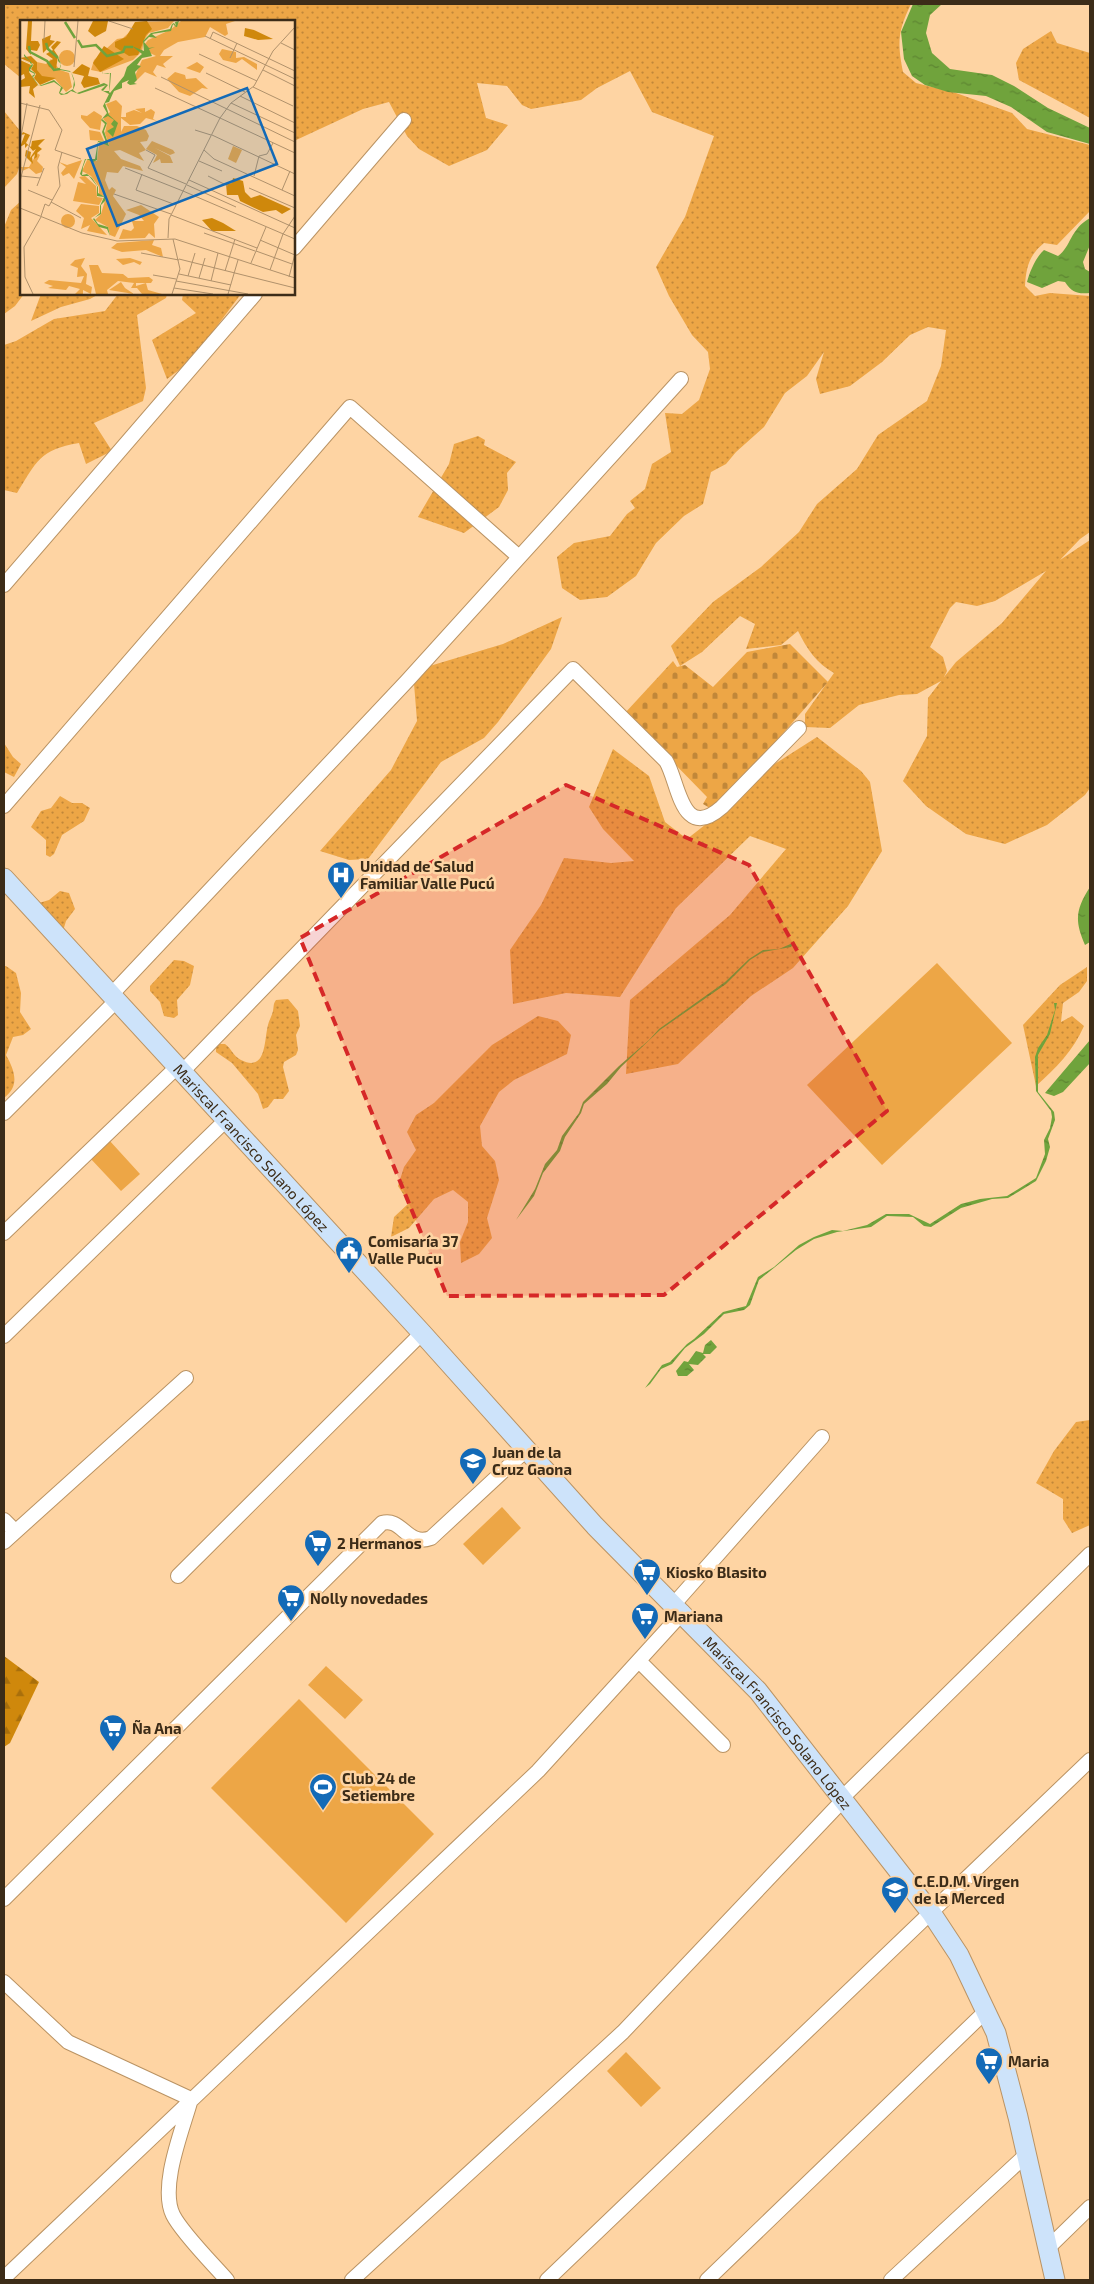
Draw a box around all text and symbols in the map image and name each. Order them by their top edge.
inset map [20,20,295,295]
place label: Unidad de Salud Familiar Valle Pucú [360,857,495,892]
hospital icon: Unidad de Salud Familiar Valle Pucú [326,860,356,899]
street label: Mariscal Francisco Solano López [170,1060,333,1235]
place label: Comisaría 37 Valle Pucu [368,1232,458,1267]
public building icon: Comisaría 37 Valle Pucu [334,1235,364,1274]
place label: Juan de la Cruz Gaona [492,1443,572,1478]
school or university icon: Juan de la Cruz Gaona [458,1446,488,1485]
supermarket icon: 2 Hermanos [303,1528,333,1567]
place label: 2 Hermanos [337,1534,422,1552]
supermarket icon: Kiosko Blasito [632,1557,662,1596]
place label: Kiosko Blasito [666,1563,767,1581]
supermarket icon: Nolly novedades [276,1583,306,1622]
place label: Nolly novedades [310,1589,428,1608]
supermarket icon: Mariana [630,1601,660,1640]
place label: Mariana [664,1607,723,1625]
street label: Mariscal Francisco Solano López [700,1632,856,1813]
supermarket icon: Ña Ana [98,1713,128,1752]
place label: Ña Ana [132,1719,182,1737]
place label: Club 24 de Setiembre [342,1769,416,1804]
sports icon: Club 24 de Setiembre [308,1772,338,1811]
place label: C.E.D.M. Virgen de la Merced [914,1872,1019,1907]
school or university icon: C.E.D.M. Virgen de la Merced [880,1875,910,1914]
supermarket icon: Maria [974,2046,1004,2085]
place label: Maria [1008,2052,1049,2070]

